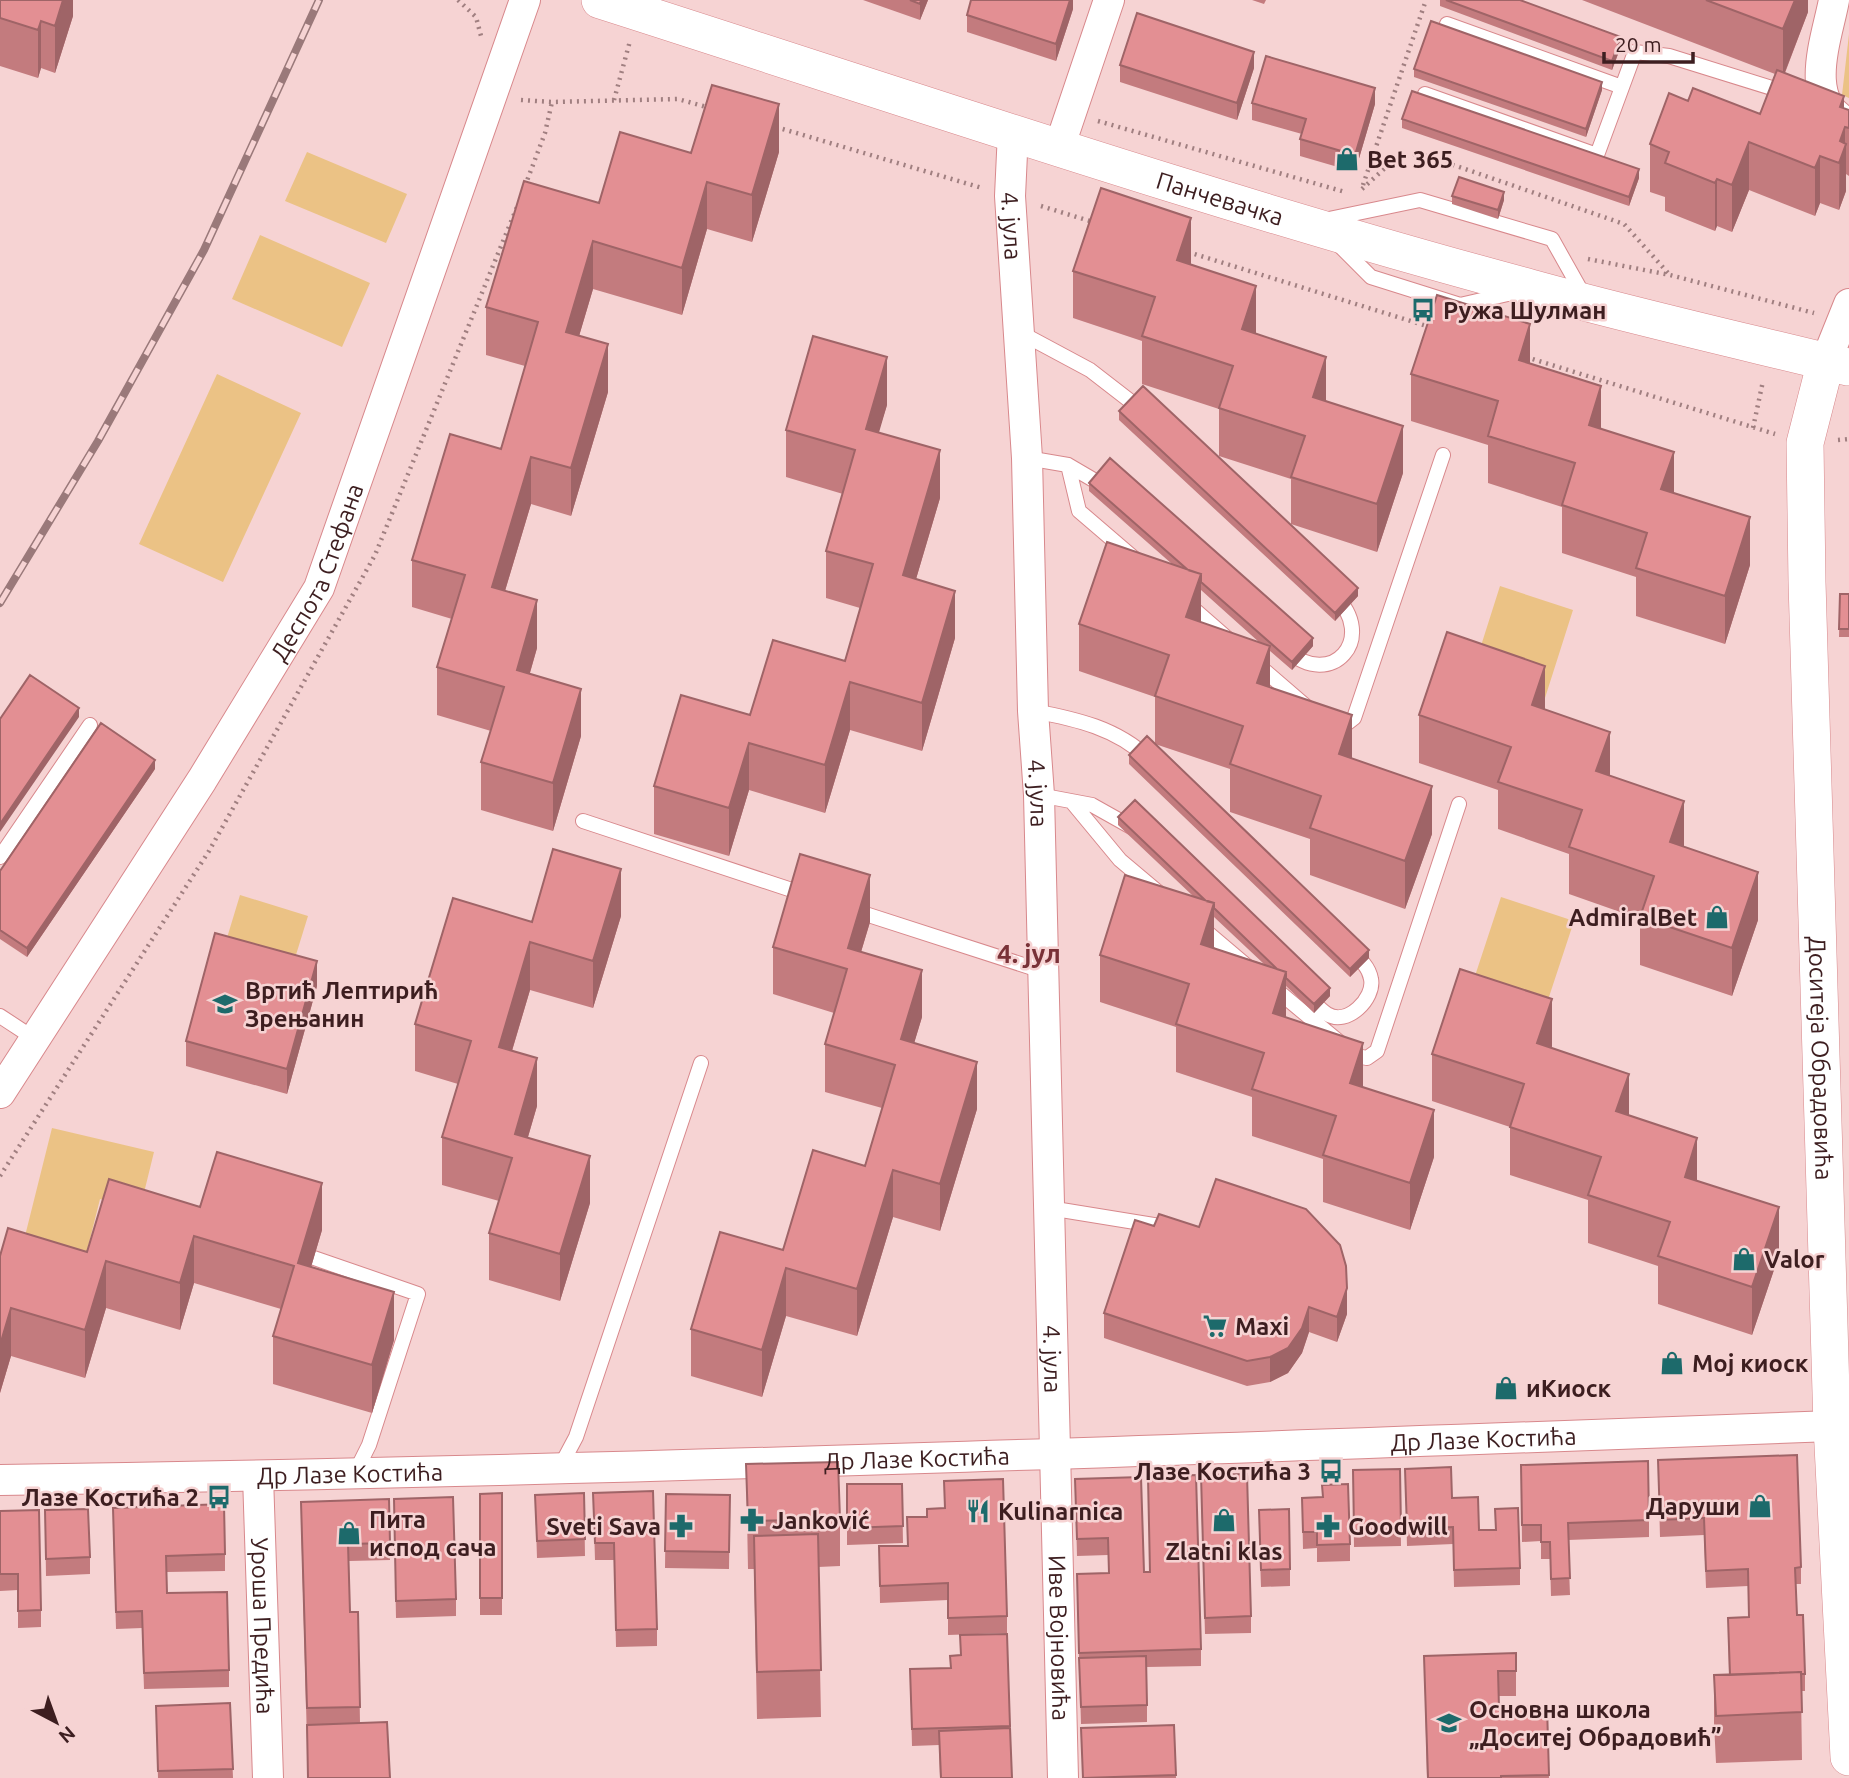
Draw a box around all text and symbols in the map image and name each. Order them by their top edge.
scale bar [1604,21,1693,65]
text: 20 m [1615,32,1662,56]
shop icon: Bet 365 [1333,145,1361,173]
place label: Bet 365 [1367,146,1453,173]
street label: Панчевачка [1153,166,1287,230]
street label: 4. јула [996,191,1028,261]
bus stop icon: Ружа Шулман [1409,296,1437,324]
place label: Ружа Шулман [1443,297,1606,324]
street label: Деспота Стефана [264,480,368,666]
street label: 4. јула [1023,758,1053,828]
shop icon: AdmiralBet [1703,903,1731,931]
place label: AdmiralBet [1569,904,1697,931]
street label: Доситеја Обрадовића [1804,936,1838,1181]
district label: 4. јул [997,939,1061,968]
place label: Вртић Лептирић Зрењанин [245,977,438,1032]
school or university icon: Вртић Лептирић Зрењанин [211,990,239,1018]
shop icon: Valor [1730,1245,1758,1273]
place label: Valor [1764,1246,1825,1273]
supermarket icon: Maxi [1201,1312,1229,1340]
place label: Maxi [1235,1313,1289,1340]
street label: 4. јула [1038,1324,1067,1393]
shop icon: Мој киоск [1658,1349,1686,1377]
place label: Мој киоск [1692,1350,1809,1377]
shop icon: иКиоск [1492,1374,1520,1402]
place label: иКиоск [1526,1375,1612,1402]
street label: Др Лазе Костића [1390,1422,1577,1456]
street label: Др Лазе Костића [823,1442,1010,1475]
bus stop icon: Лазе Костића 3 [1317,1457,1345,1485]
street label: Др Лазе Костића [257,1458,443,1489]
place label: Лазе Костића 3 [1134,1458,1311,1485]
bus stop icon: Лазе Костића 2 [205,1483,233,1511]
place label: Лазе Костића 2 [22,1484,199,1511]
shop icon: Даруши [1746,1492,1774,1520]
place label: Даруши [1646,1493,1740,1520]
restaurant icon: Kulinarnica [964,1497,992,1525]
place label: Kulinarnica [998,1498,1123,1525]
place label: Пита испод сача [369,1506,497,1561]
pharmacy icon: Janković [738,1506,766,1534]
shop icon: Zlatni klas [1210,1506,1238,1534]
place label: Janković [772,1507,870,1534]
pharmacy icon: Sveti Sava [667,1512,695,1540]
pharmacy icon: Goodwill [1314,1512,1342,1540]
place label: Sveti Sava [546,1513,661,1540]
place label: Goodwill [1348,1513,1448,1540]
shop icon: Пита испод сача [335,1519,363,1547]
street label: Уроша Предића [247,1537,279,1715]
place label: Zlatni klas [1165,1538,1283,1565]
street label: Иве Војновића [1044,1555,1075,1721]
north arrow [21,1687,91,1757]
place label: Основна школа „Доситеј Обрадовић” [1469,1696,1722,1751]
school or university icon: Основна школа „Доситеј Обрадовић” [1435,1709,1463,1737]
text: N [55,1722,80,1748]

